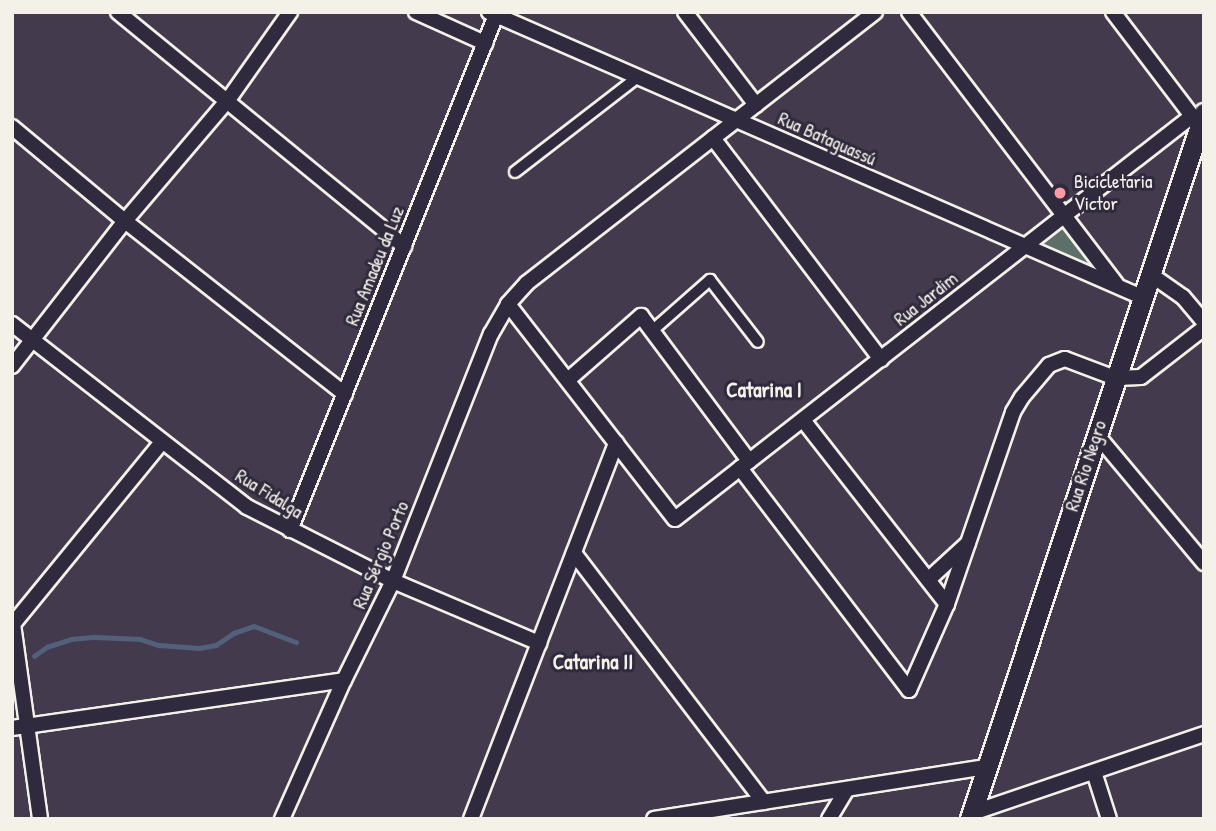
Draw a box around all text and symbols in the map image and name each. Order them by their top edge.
street label: Rua Bataguassú [774,107,880,171]
place label: Bicicletaria Victor [1074,171,1153,215]
marker: Bicicletaria Victor [1052,185,1068,201]
street label: Rua Amadeu da Luz [341,203,409,329]
street label: Rua Jardim [890,267,962,331]
district label: Catarina I [726,377,802,403]
street label: Rua Rio Negro [1061,418,1111,514]
street label: Rua Fidalga [231,464,307,524]
street label: Rua Sérgio Porto [348,498,414,612]
district label: Catarina II [553,649,633,675]

